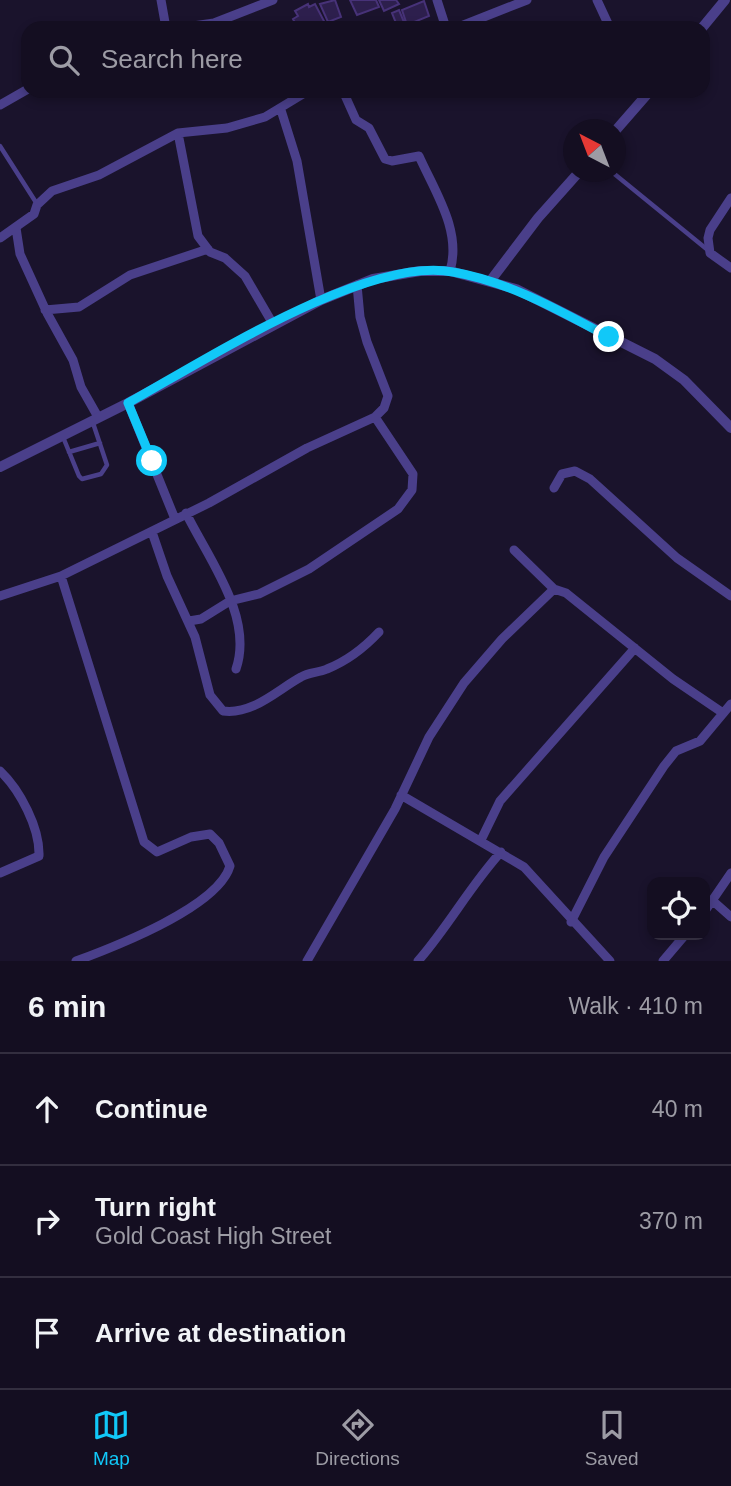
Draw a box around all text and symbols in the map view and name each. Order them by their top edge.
search box [21,21,710,98]
icon: search [45,41,83,79]
text: Search here [101,44,243,74]
north arrow [563,119,626,182]
route end [593,321,624,352]
route start [136,445,167,476]
map controls [647,877,710,940]
button: locate [647,877,710,940]
text: 6 min [28,990,106,1023]
text: Walk · 410 m [568,993,703,1019]
icon: ahead [28,1090,66,1128]
text: Continue [95,1094,208,1124]
text: 40 m [652,1096,703,1122]
text: Turn right [95,1192,216,1222]
icon: right [28,1202,66,1240]
text: 370 m [639,1208,703,1234]
text: Gold Coast High Street [95,1223,332,1249]
icon: arrive [28,1314,66,1352]
text: Arrive at destination [95,1318,346,1348]
tab: Map [92,1406,130,1470]
tab: Directions [315,1406,400,1470]
tab: Saved [585,1406,639,1470]

